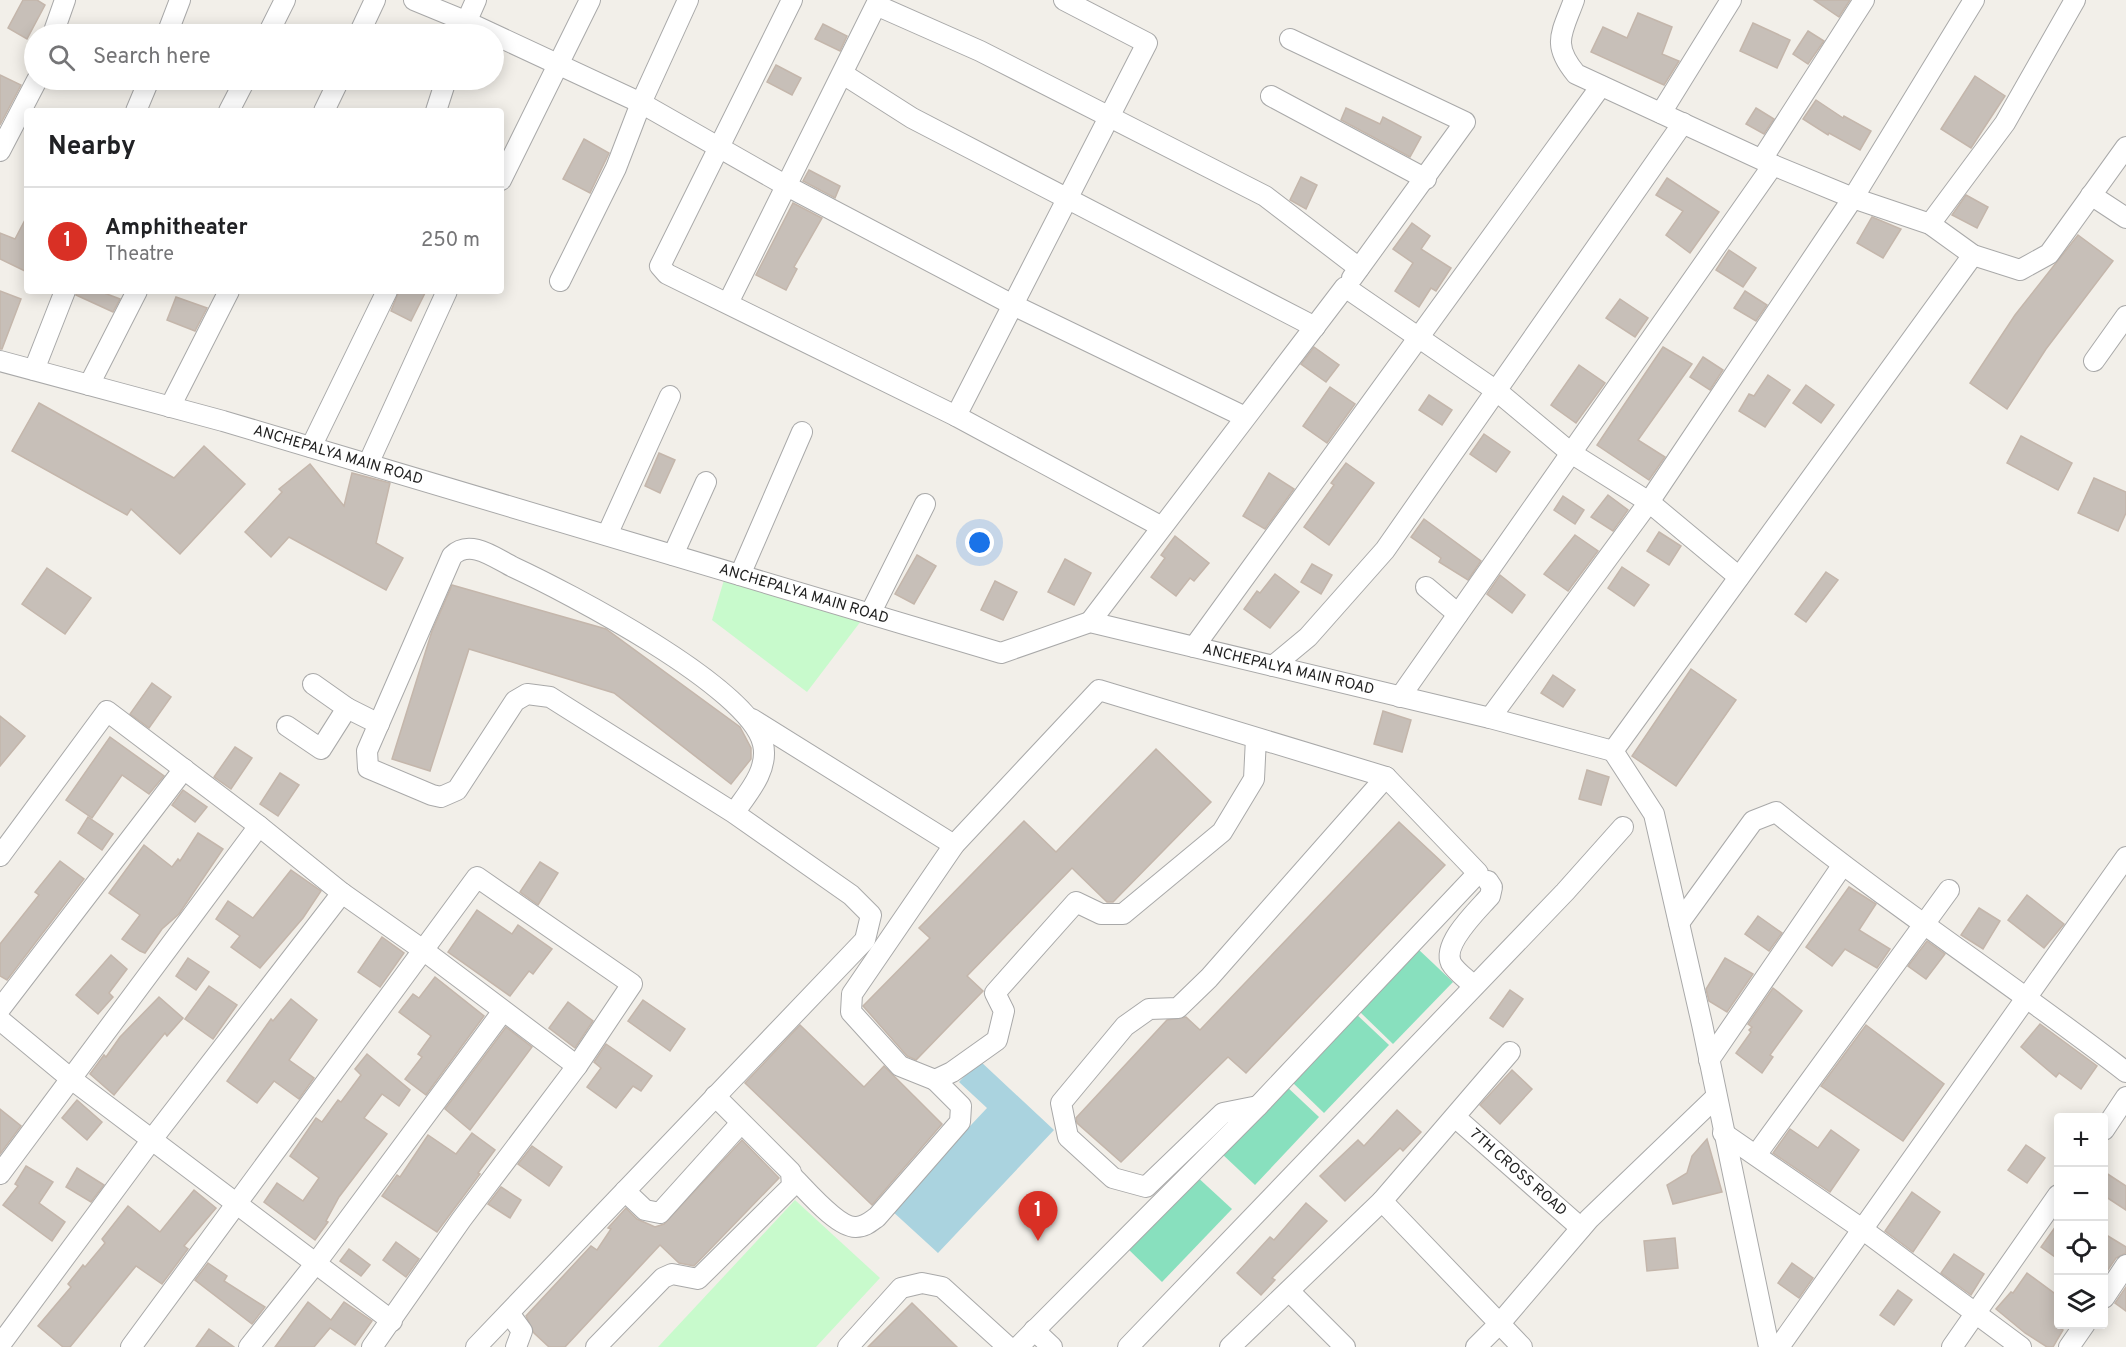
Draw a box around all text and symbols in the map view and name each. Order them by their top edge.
search box [24,24,504,90]
icon: search [45,41,78,74]
text: Search here [93,44,211,71]
text: Nearby [48,131,136,164]
text: Amphitheater [105,215,248,242]
text: 1 [64,228,72,254]
text: 250 m [421,228,480,254]
text: Theatre [105,242,174,268]
street label: ANCHEPALYA MAIN ROAD [251,421,425,490]
your location [965,528,994,557]
street label: ANCHEPALYA MAIN ROAD [717,560,891,628]
street label: ANCHEPALYA MAIN ROAD [1201,640,1376,699]
map controls [2054,1113,2108,1329]
button: + [2054,1113,2108,1167]
street label: 7TH CROSS ROAD [1465,1125,1571,1220]
button: − [2054,1167,2108,1221]
pin: 1 [1018,1192,1058,1241]
button: locate [2054,1221,2108,1275]
button: layers [2054,1275,2108,1329]

